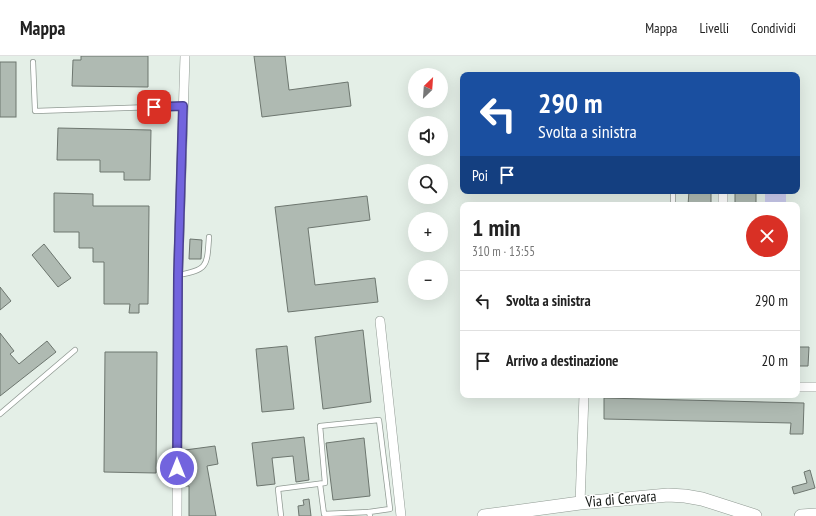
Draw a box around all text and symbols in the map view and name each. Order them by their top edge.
text: Mappa [20,16,65,40]
text: Mappa [645,19,677,37]
text: Livelli [699,19,729,37]
text: Condividi [751,19,796,37]
north arrow [408,68,448,108]
map controls [408,68,448,300]
text: 290 m [538,84,602,121]
icon: left [472,88,524,140]
pin [137,90,171,124]
icon: arrive [143,96,165,118]
button: sound [408,116,448,156]
text: Svolta a sinistra [538,120,637,143]
button: search [408,164,448,204]
icon: arrive [496,164,518,186]
text: Poi [472,166,488,185]
button: + [408,212,448,252]
text: 1 min [472,212,520,243]
button: close [746,215,788,257]
text: 310 m · 13:55 [472,243,535,260]
button: − [408,260,448,300]
icon: left [472,290,494,312]
text: Svolta a sinistra [506,291,591,310]
text: 290 m [755,291,788,310]
icon: arrive [472,350,494,372]
text: Arrivo a destinazione [506,351,619,370]
text: 20 m [762,351,788,370]
position arrow [156,447,198,489]
street label: Via di Cervara [584,486,657,511]

